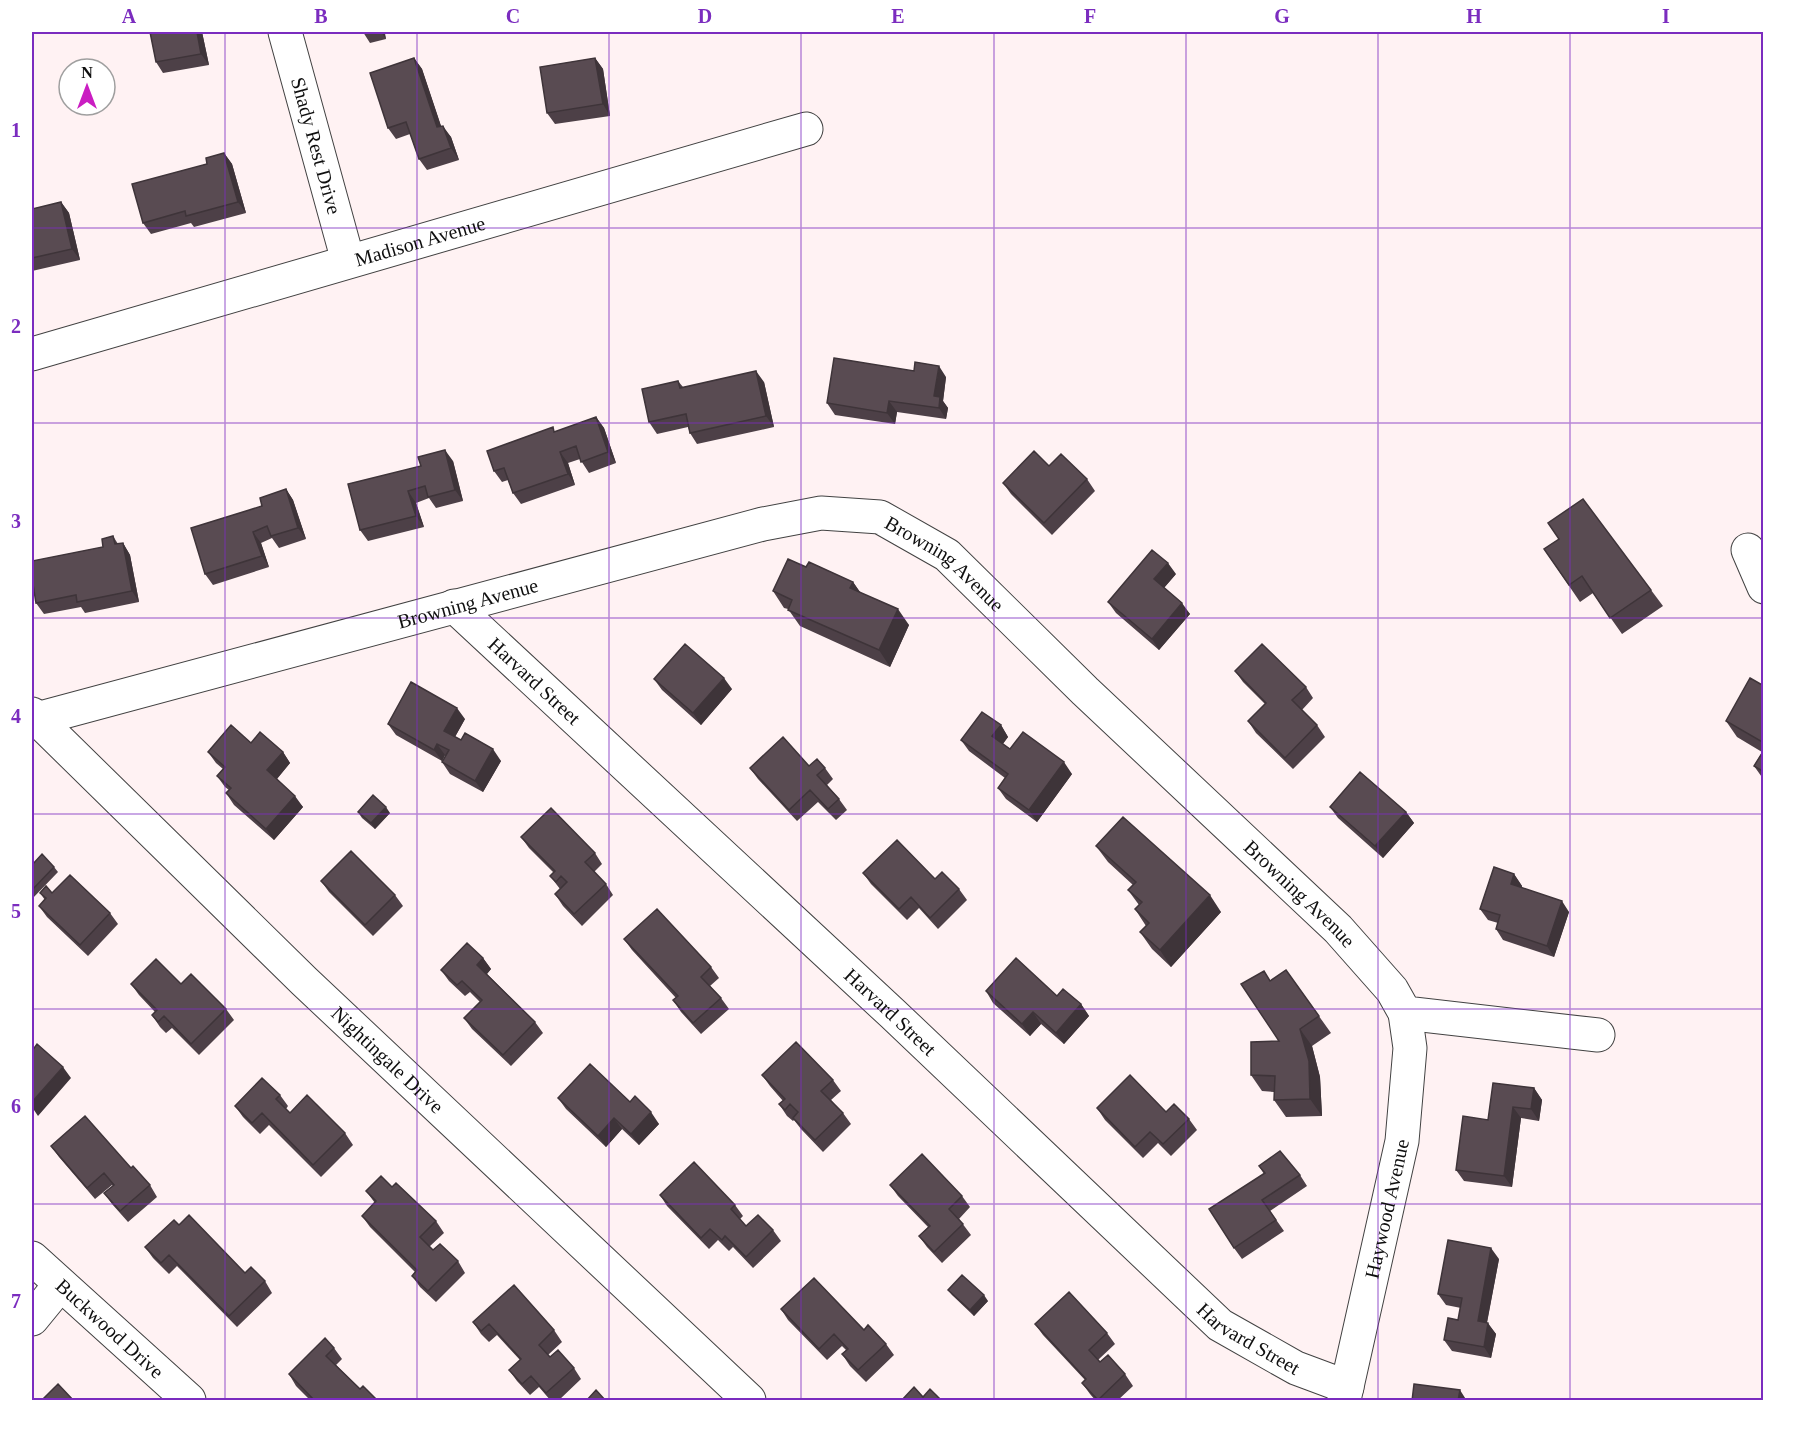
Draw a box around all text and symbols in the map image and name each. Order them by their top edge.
text: A [122,5,137,27]
text: B [314,5,328,27]
text: C [506,5,520,27]
text: D [698,5,712,27]
text: E [891,5,905,27]
text: F [1084,5,1096,27]
text: G [1274,5,1290,27]
text: H [1466,5,1482,27]
text: I [1662,5,1670,27]
north arrow [57,57,117,117]
text: N [81,64,93,81]
street label: Shady Rest Drive [287,75,346,217]
text: 1 [11,119,21,141]
street label: Madison Avenue [352,212,488,271]
text: 2 [11,315,21,337]
text: 3 [11,510,21,532]
street label: Browning Avenue [881,511,1009,616]
street label: Browning Avenue [395,574,541,633]
street label: Harvard Street [484,633,585,729]
text: 4 [11,705,21,727]
street label: Browning Avenue [1240,836,1360,952]
text: 5 [11,900,21,922]
street label: Harvard Street [840,964,941,1060]
street label: Nightingale Drive [327,1002,448,1118]
text: 6 [11,1095,21,1117]
street label: Haywood Avenue [1361,1137,1413,1281]
street label: Buckwood Drive [52,1274,168,1383]
text: 7 [11,1290,21,1312]
street label: Harvard Street [1193,1298,1304,1379]

